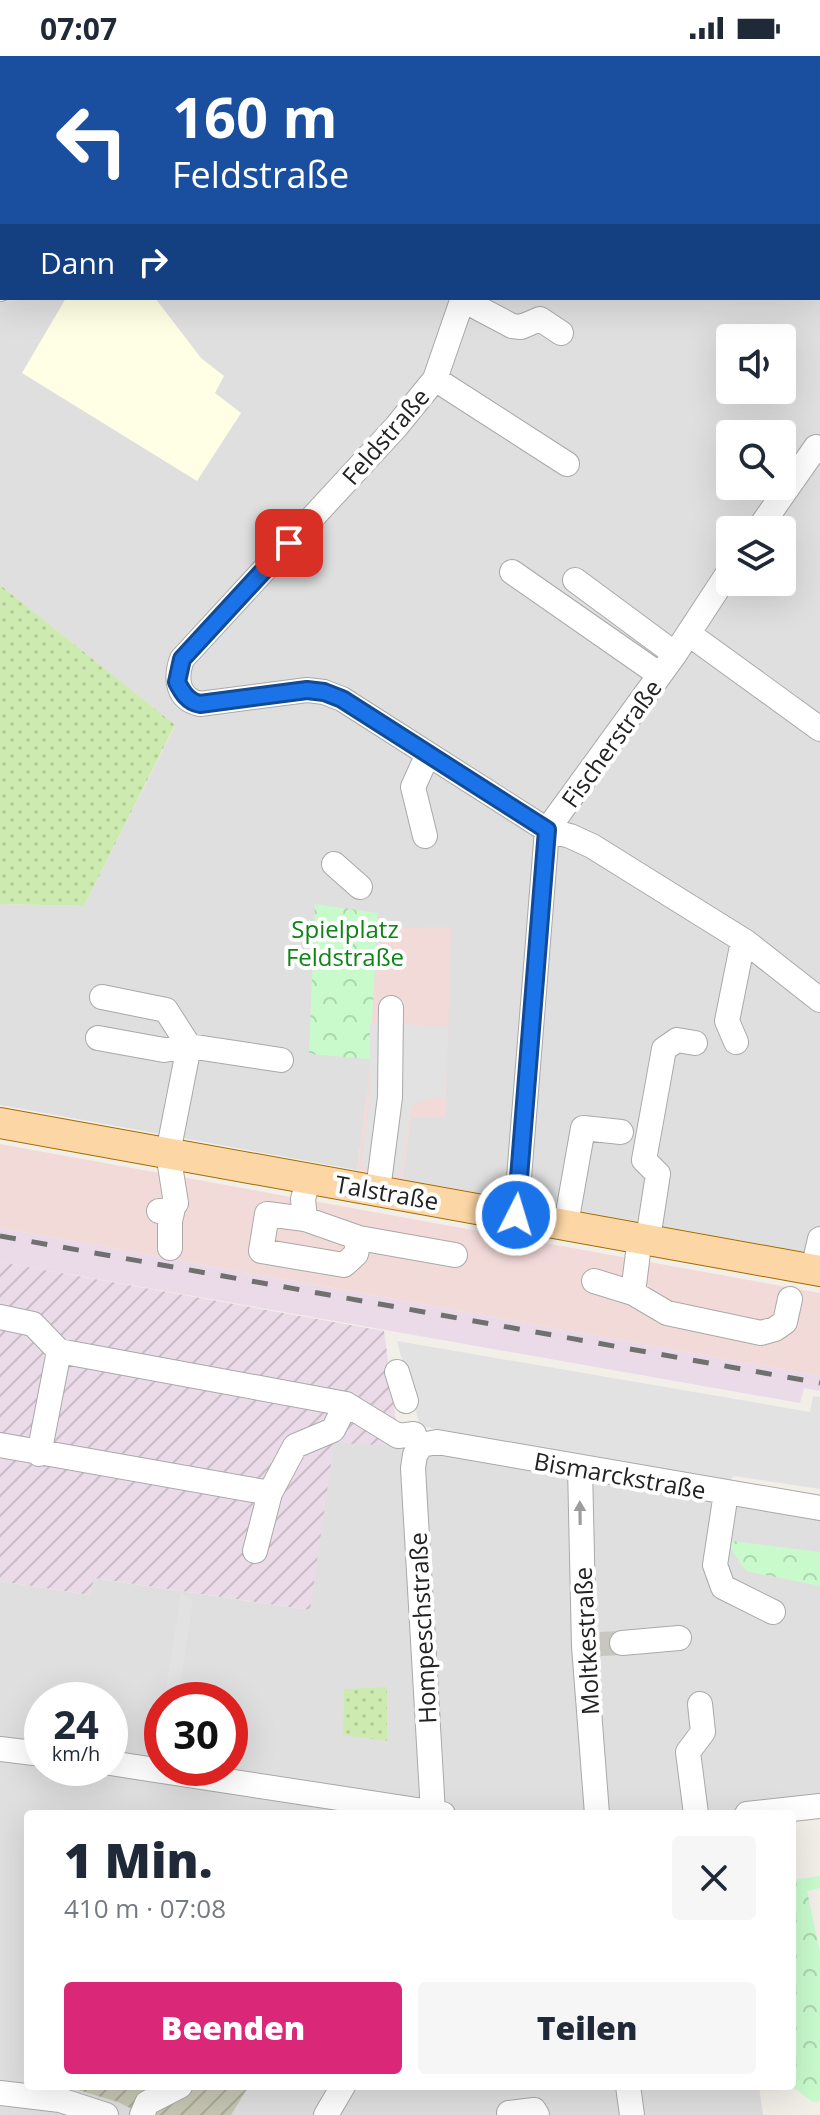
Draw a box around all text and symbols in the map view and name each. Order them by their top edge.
text: 07:07 [40,8,117,49]
text: 160 m [172,78,338,154]
icon: left [40,88,144,192]
text: Feldstraße [172,150,349,199]
icon: right [131,240,175,284]
text: Dann [40,242,115,283]
map controls [716,324,796,596]
button: sound [716,324,796,404]
street label: Feldstraße [334,381,436,491]
button: search [716,420,796,500]
pin [255,509,323,577]
button: layers [716,516,796,596]
icon: arrive [267,521,311,565]
street label: Fischerstraße [553,672,669,814]
park label: Spielplatz Feldstraße [286,912,404,973]
street label: Talstraße [333,1167,441,1217]
position arrow [474,1173,558,1257]
street label: Bismarckstraße [531,1444,709,1506]
one-way arrow [573,1500,586,1525]
street label: Hompeschstraße [401,1531,443,1725]
street label: Moltkestraße [566,1566,606,1716]
speed limit sign: 30 [144,1682,248,1786]
text: 24 [53,1696,99,1751]
text: km/h [52,1740,100,1767]
text: 1 Min. [64,1827,213,1892]
button: close [672,1836,756,1920]
text: 410 m · 07:08 [64,1890,226,1926]
button: Beenden [64,1982,402,2074]
button: Teilen [418,1982,756,2074]

